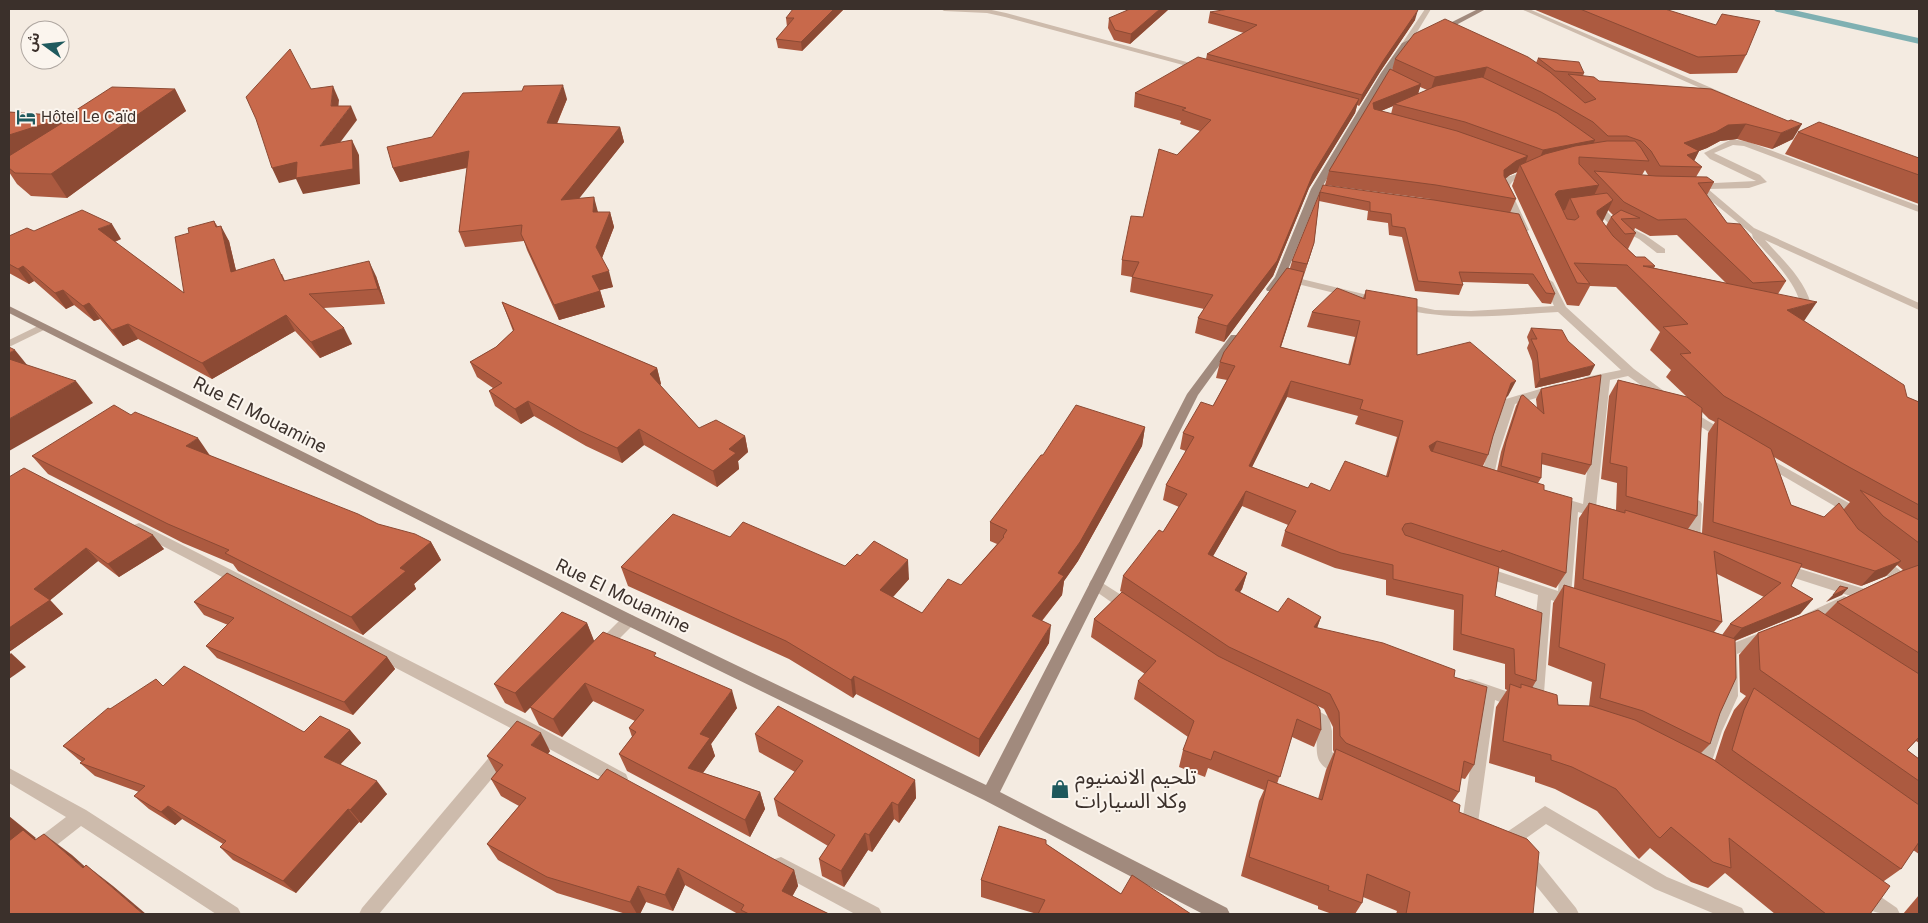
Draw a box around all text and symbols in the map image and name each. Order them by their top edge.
north arrow [20,20,70,70]
text: ش [21,30,43,53]
hotel icon: Hôtel Le Caïd [15,106,37,128]
place label: Hôtel Le Caïd [41,107,136,126]
street label: Rue El Mouamine [190,372,331,457]
street label: Rue El Mouamine [553,554,694,637]
place label: تلحيم الانمنيوم وكلا السيارات [1075,764,1197,813]
shop icon: تلحيم الانمنيوم وكلا السيارات [1049,778,1071,800]

